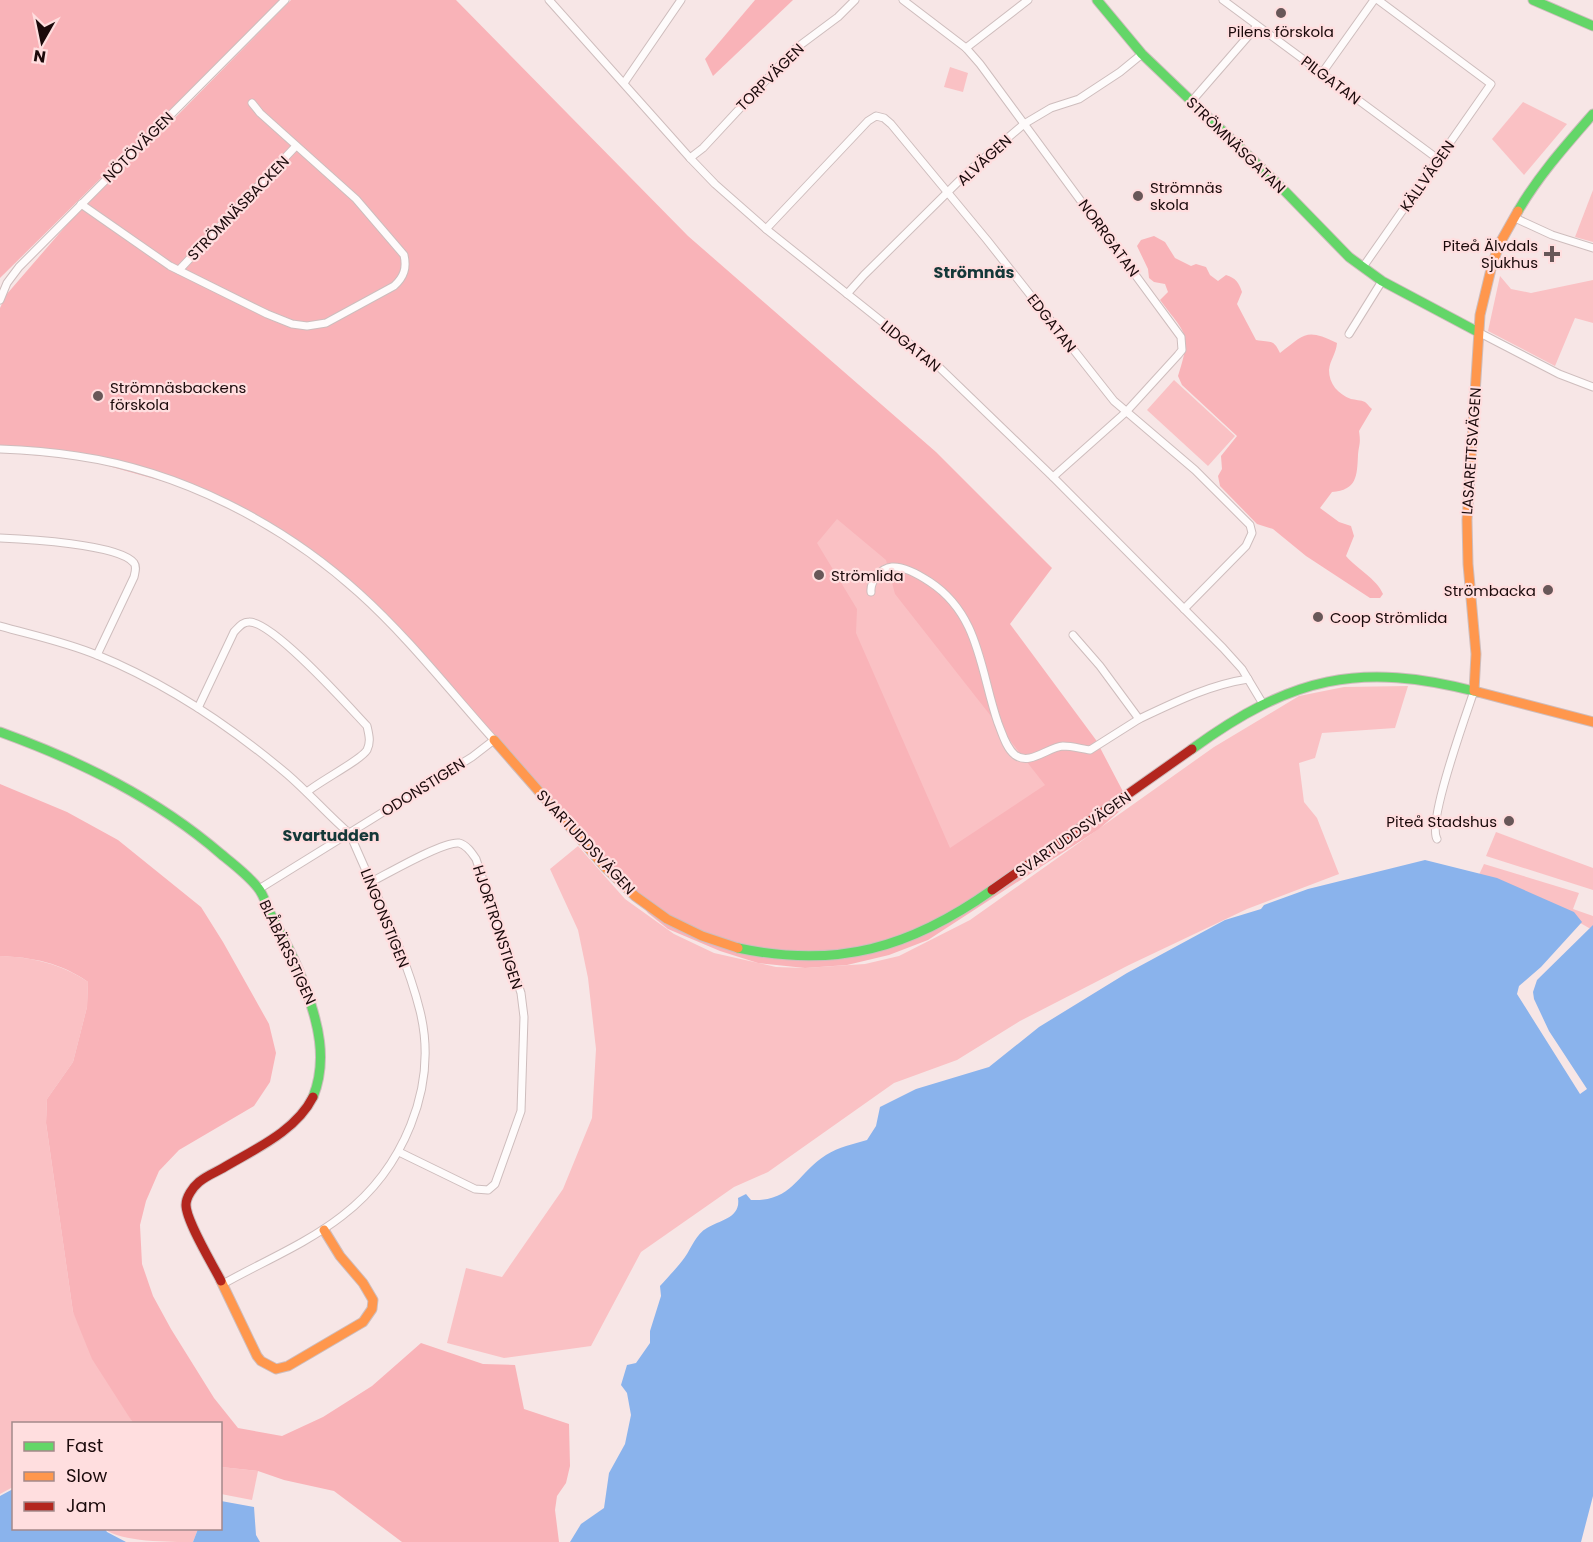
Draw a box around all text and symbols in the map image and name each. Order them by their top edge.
marker: Pilens förskola [1274,6,1288,20]
north arrow [12,12,72,72]
place label: Pilens förskola [1228,21,1334,42]
street label: TORPVÄGEN [732,39,808,115]
text: N [32,44,47,69]
street label: PILGATAN [1297,51,1365,109]
street label: STRÖMNÄSGATAN [1182,92,1290,198]
street label: NÖTÖVÄGEN [98,107,178,187]
street label: ALVÄGEN [952,130,1016,190]
street label: KÄLLVÄGEN [1395,136,1459,216]
street label: STRÖMNÄSBACKEN [182,151,294,265]
place label: Strömnäs skola [1150,177,1223,215]
marker: Strömnäs skola [1131,189,1145,203]
street label: NORRGATAN [1074,195,1144,281]
place label: Piteå Älvdals Sjukhus [1443,235,1538,273]
marker: Piteå Älvdals Sjukhus [1543,245,1561,263]
district label: Strömnäs [934,261,1015,284]
street label: EDGATAN [1023,289,1081,357]
street label: LIDGATAN [877,315,945,377]
place label: Strömnäsbackens förskola [110,377,246,415]
street label: LASARETTSVÄGEN [1456,387,1486,515]
marker: Strömnäsbackens förskola [91,389,105,403]
place label: Strömlida [831,565,904,586]
marker: Strömlida [812,568,826,582]
place label: Strömbacka [1444,580,1536,601]
marker: Strömbacka [1541,583,1555,597]
place label: Coop Strömlida [1330,607,1448,628]
marker: Coop Strömlida [1311,610,1325,624]
street label: ODONSTIGEN [377,753,469,821]
street label: SVARTUDDSVÄGEN [532,785,640,899]
street label: SVARTUDDSVÄGEN [1011,786,1135,882]
place label: Piteå Stadshus [1386,811,1497,832]
marker: Piteå Stadshus [1502,814,1516,828]
district label: Svartudden [282,824,380,847]
street label: HJORTRONSTIGEN [468,862,528,992]
street label: LINGONSTIGEN [356,865,414,971]
street label: BLÅBÄRSSTIGEN [254,896,322,1008]
legend [12,1422,222,1530]
text: Fast [66,1433,103,1458]
text: Slow [66,1463,108,1488]
text: Jam [66,1493,106,1518]

